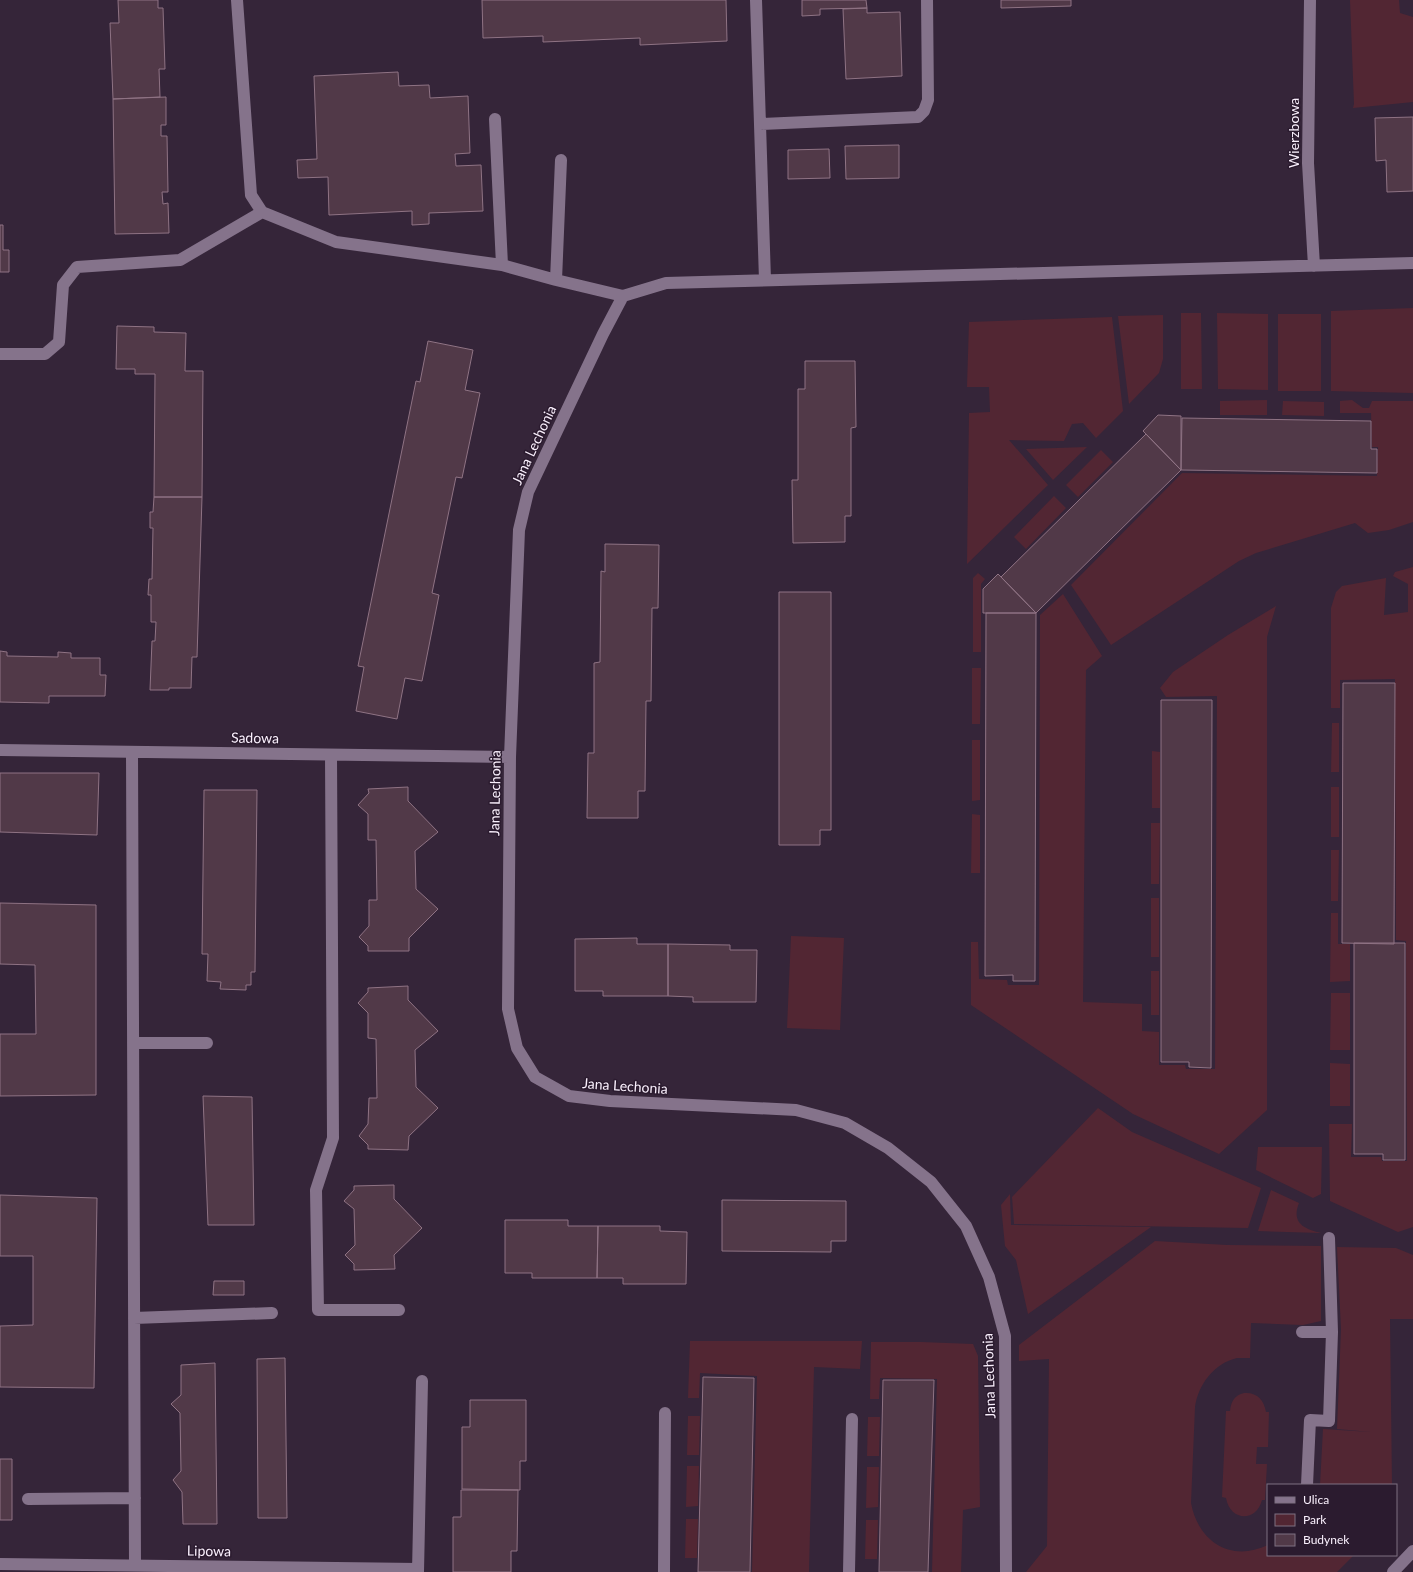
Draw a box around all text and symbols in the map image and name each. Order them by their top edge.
street label: Wierzbowa [1285,98,1302,168]
street label: Jana Lechonia [508,402,559,487]
street label: Sadowa [231,729,279,746]
street label: Jana Lechonia [485,750,504,836]
street label: Jana Lechonia [582,1074,668,1097]
street label: Jana Lechonia [979,1333,998,1419]
legend [1267,1484,1397,1556]
text: Ulica [1303,1492,1329,1507]
text: Park [1303,1512,1327,1527]
text: Budynek [1303,1532,1350,1547]
street label: Lipowa [187,1542,231,1559]

